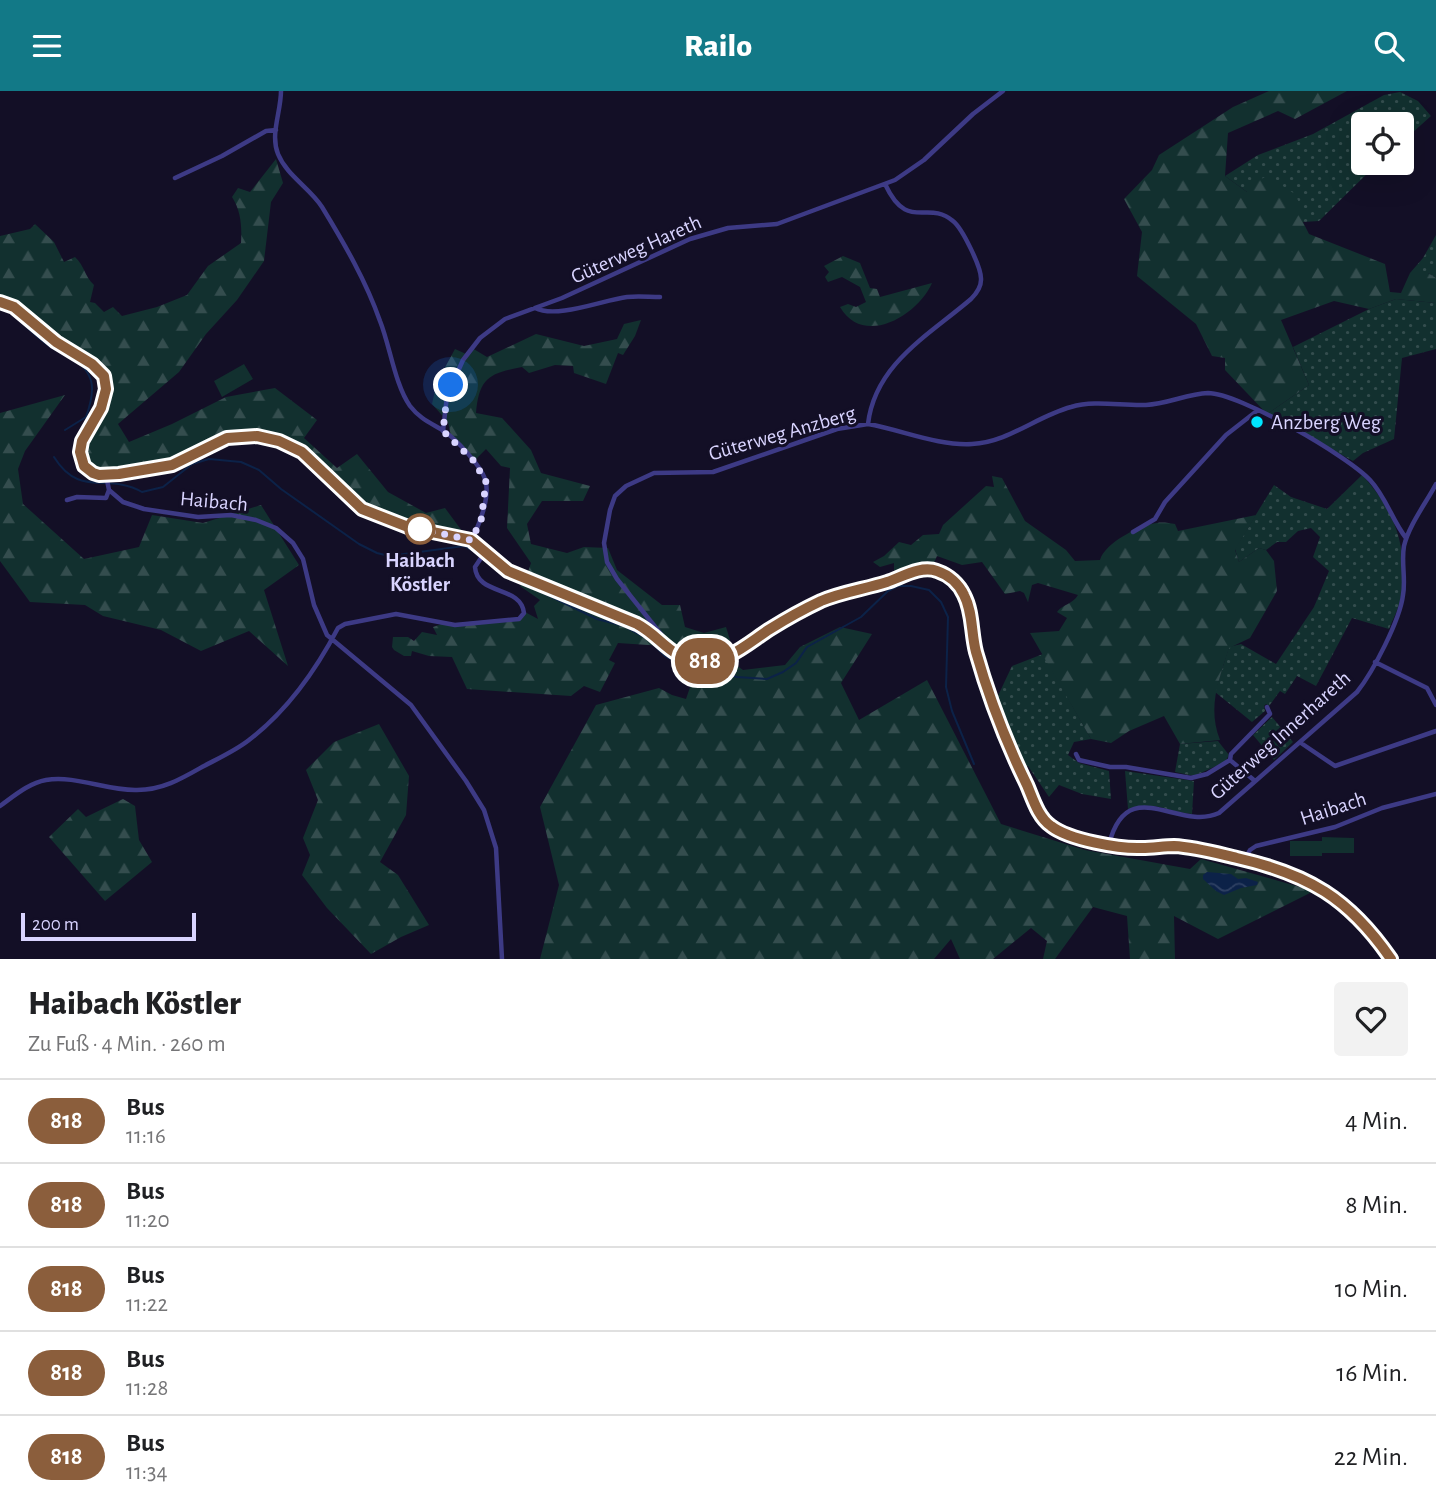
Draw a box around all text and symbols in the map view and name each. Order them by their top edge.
icon: menu [28,27,66,65]
icon: search [1370,27,1408,65]
text: Railo [684,30,752,62]
map controls [1351,112,1414,175]
button: locate [1351,112,1414,175]
street label: Güterweg Hareth [568,211,705,288]
your location [433,367,468,402]
street label: Güterweg Anzberg [706,402,859,465]
place label: Anzberg Weg [1271,412,1382,433]
marker: Anzberg Weg [1249,414,1265,430]
street label: Haibach [179,488,249,515]
marker: Haibach Köstler [405,514,435,544]
place label: Haibach Köstler [385,550,455,595]
line badge: 818 [665,638,745,684]
text: 818 [689,649,721,673]
street label: Güterweg Innerhareth [1206,667,1355,804]
street label: Haibach [1297,788,1369,829]
scale bar [21,910,196,942]
text: 200 m [32,915,79,934]
button: heart [1334,982,1408,1056]
text: Haibach Köstler [28,988,241,1021]
text: Zu Fuß · 4 Min. · 260 m [28,1033,226,1056]
text: Bus [126,1094,165,1120]
text: 4 Min. [1345,1108,1408,1134]
text: 818 [50,1109,83,1133]
text: 11:16 [126,1125,166,1148]
text: Bus [126,1178,165,1204]
text: 8 Min. [1345,1192,1408,1218]
text: 818 [50,1193,83,1217]
text: 11:20 [126,1209,170,1232]
text: Bus [126,1262,165,1288]
text: 10 Min. [1335,1276,1408,1302]
text: 818 [50,1277,83,1301]
text: 11:22 [126,1293,168,1316]
text: Bus [126,1346,165,1372]
text: 16 Min. [1336,1360,1408,1386]
text: 818 [50,1361,83,1385]
text: 11:28 [126,1377,168,1400]
text: Bus [126,1430,165,1456]
text: 22 Min. [1334,1444,1408,1470]
text: 818 [50,1445,83,1469]
text: 11:34 [126,1461,168,1484]

